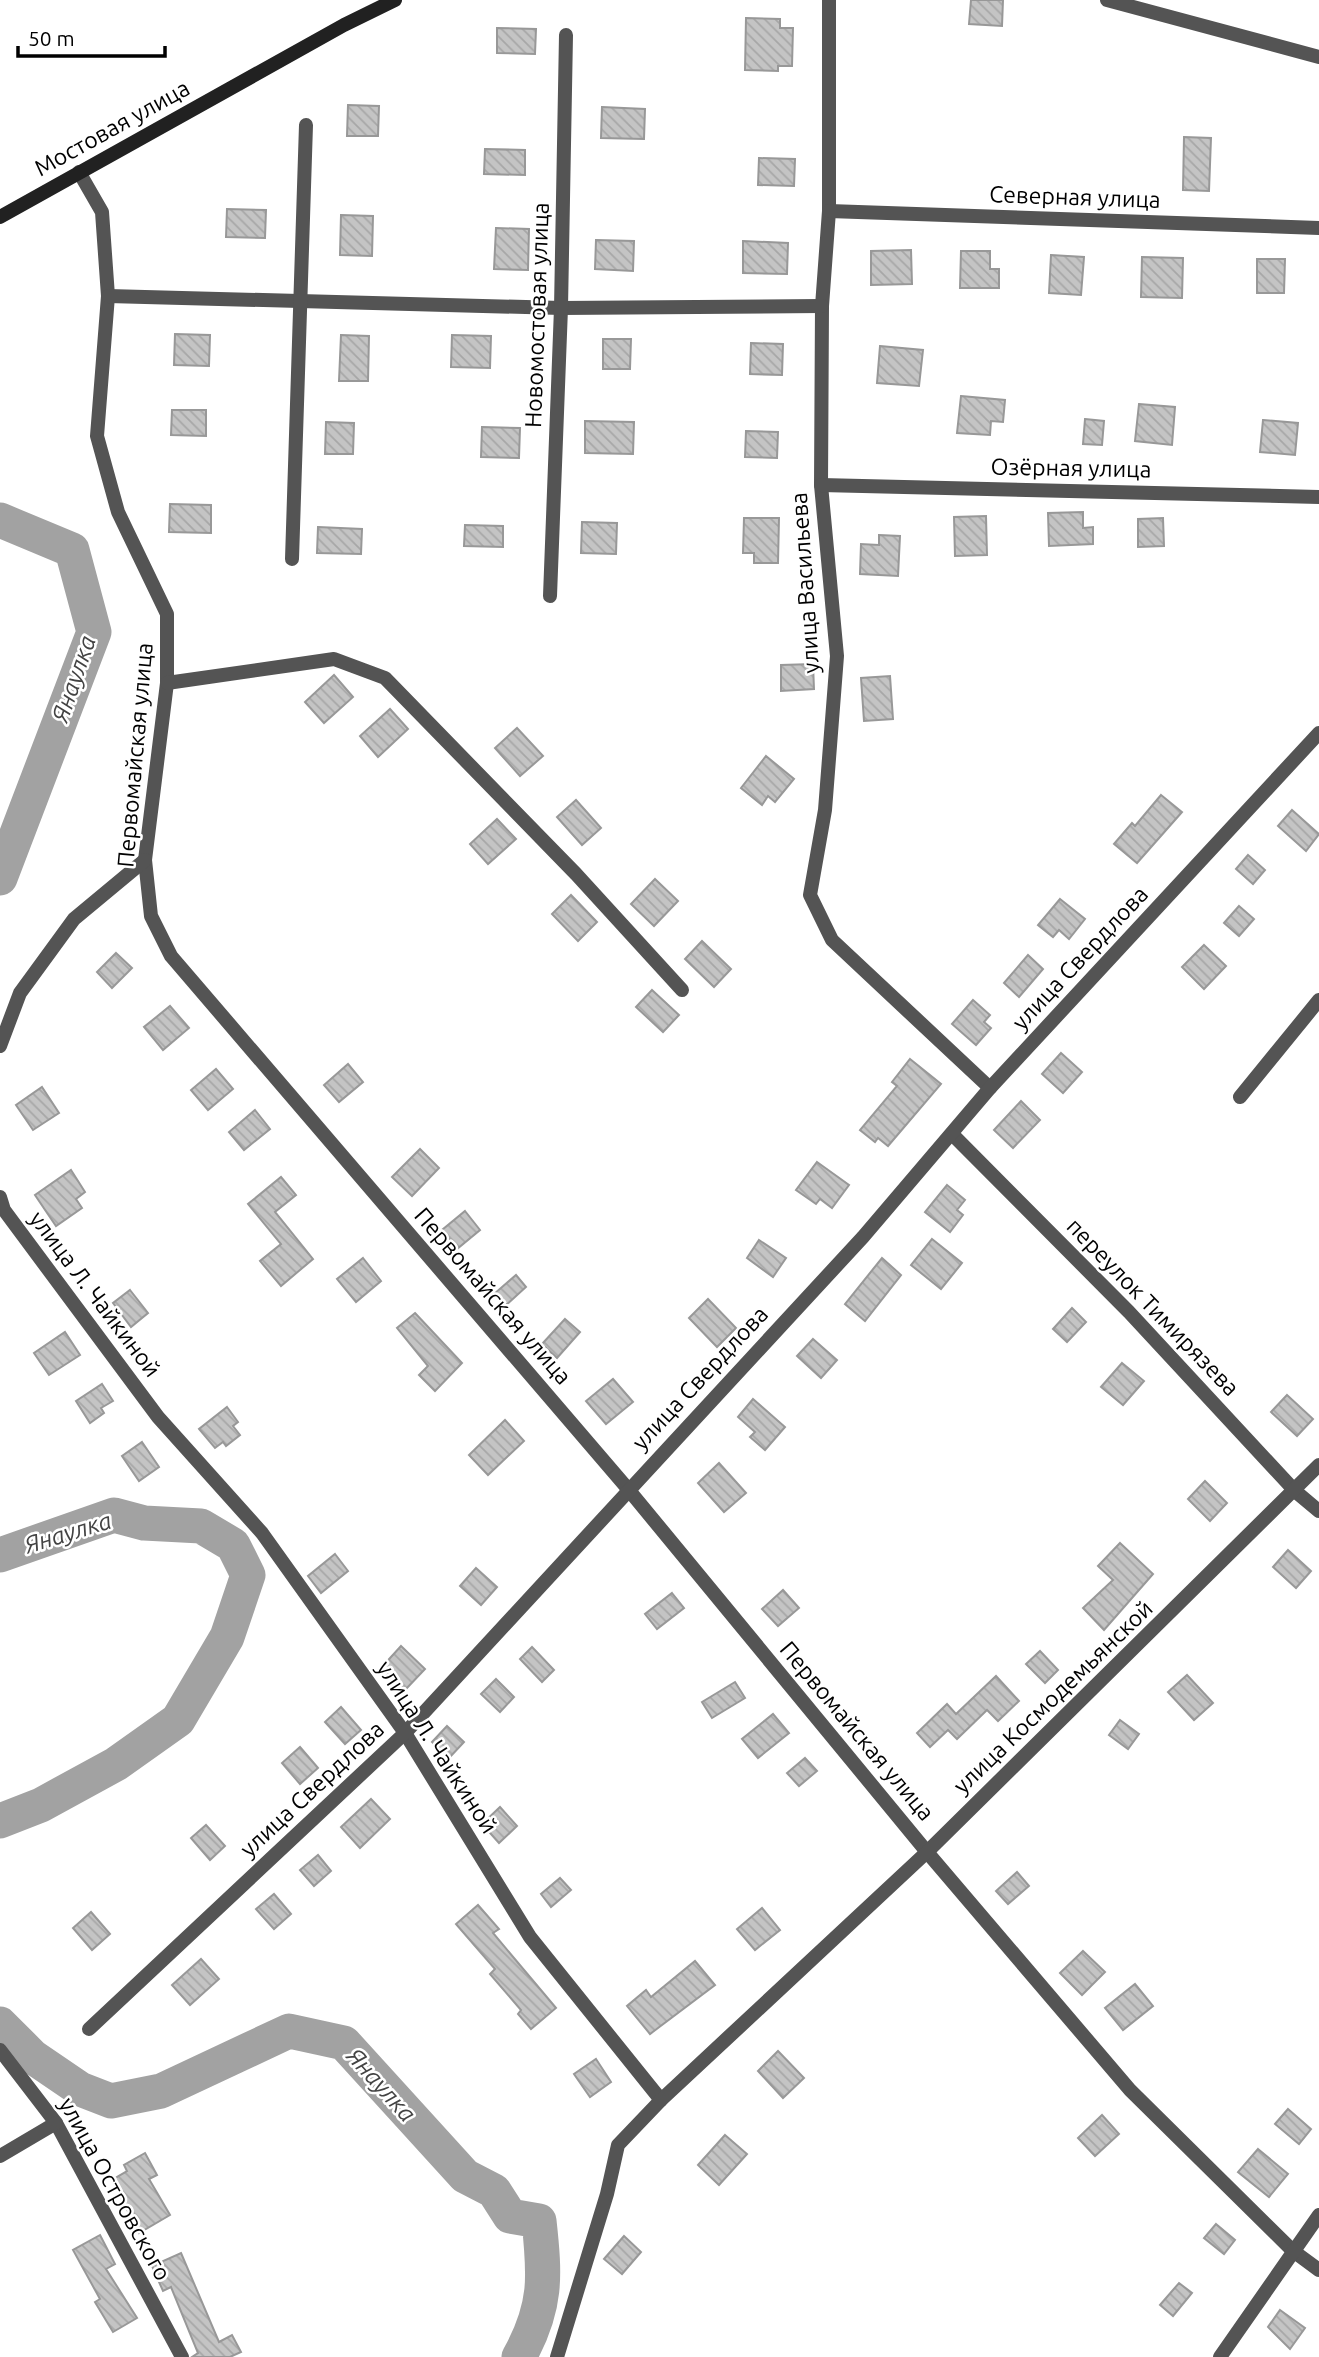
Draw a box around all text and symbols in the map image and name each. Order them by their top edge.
scale bar [18,14,164,58]
text: 50 m [28,26,75,50]
street label: Мостовая улица [30,75,194,180]
street label: Северная улица [989,181,1161,212]
street label: Новомостовая улица [520,202,553,428]
street label: Озёрная улица [990,454,1152,481]
street label: улица Васильева [786,492,823,674]
water label: Янаулка [46,632,101,726]
street label: Первомайская улица [112,642,157,868]
street label: улица Свердлова [1007,881,1152,1034]
street label: Первомайская улица [410,1202,577,1389]
street label: улица Л. Чайкиной [25,1206,166,1381]
street label: переулок Тимирязева [1062,1213,1244,1400]
street label: улица Свердлова [627,1301,772,1454]
water label: Янаулка [20,1507,115,1559]
street label: улица Космодемьянской [948,1595,1157,1798]
street label: Первомайская улица [775,1636,939,1825]
street label: улица Л. Чайкиной [372,1656,503,1838]
street label: улица Свердлова [235,1716,388,1861]
water label: Янаулка [341,2042,421,2127]
street label: улица Островского [55,2093,176,2285]

